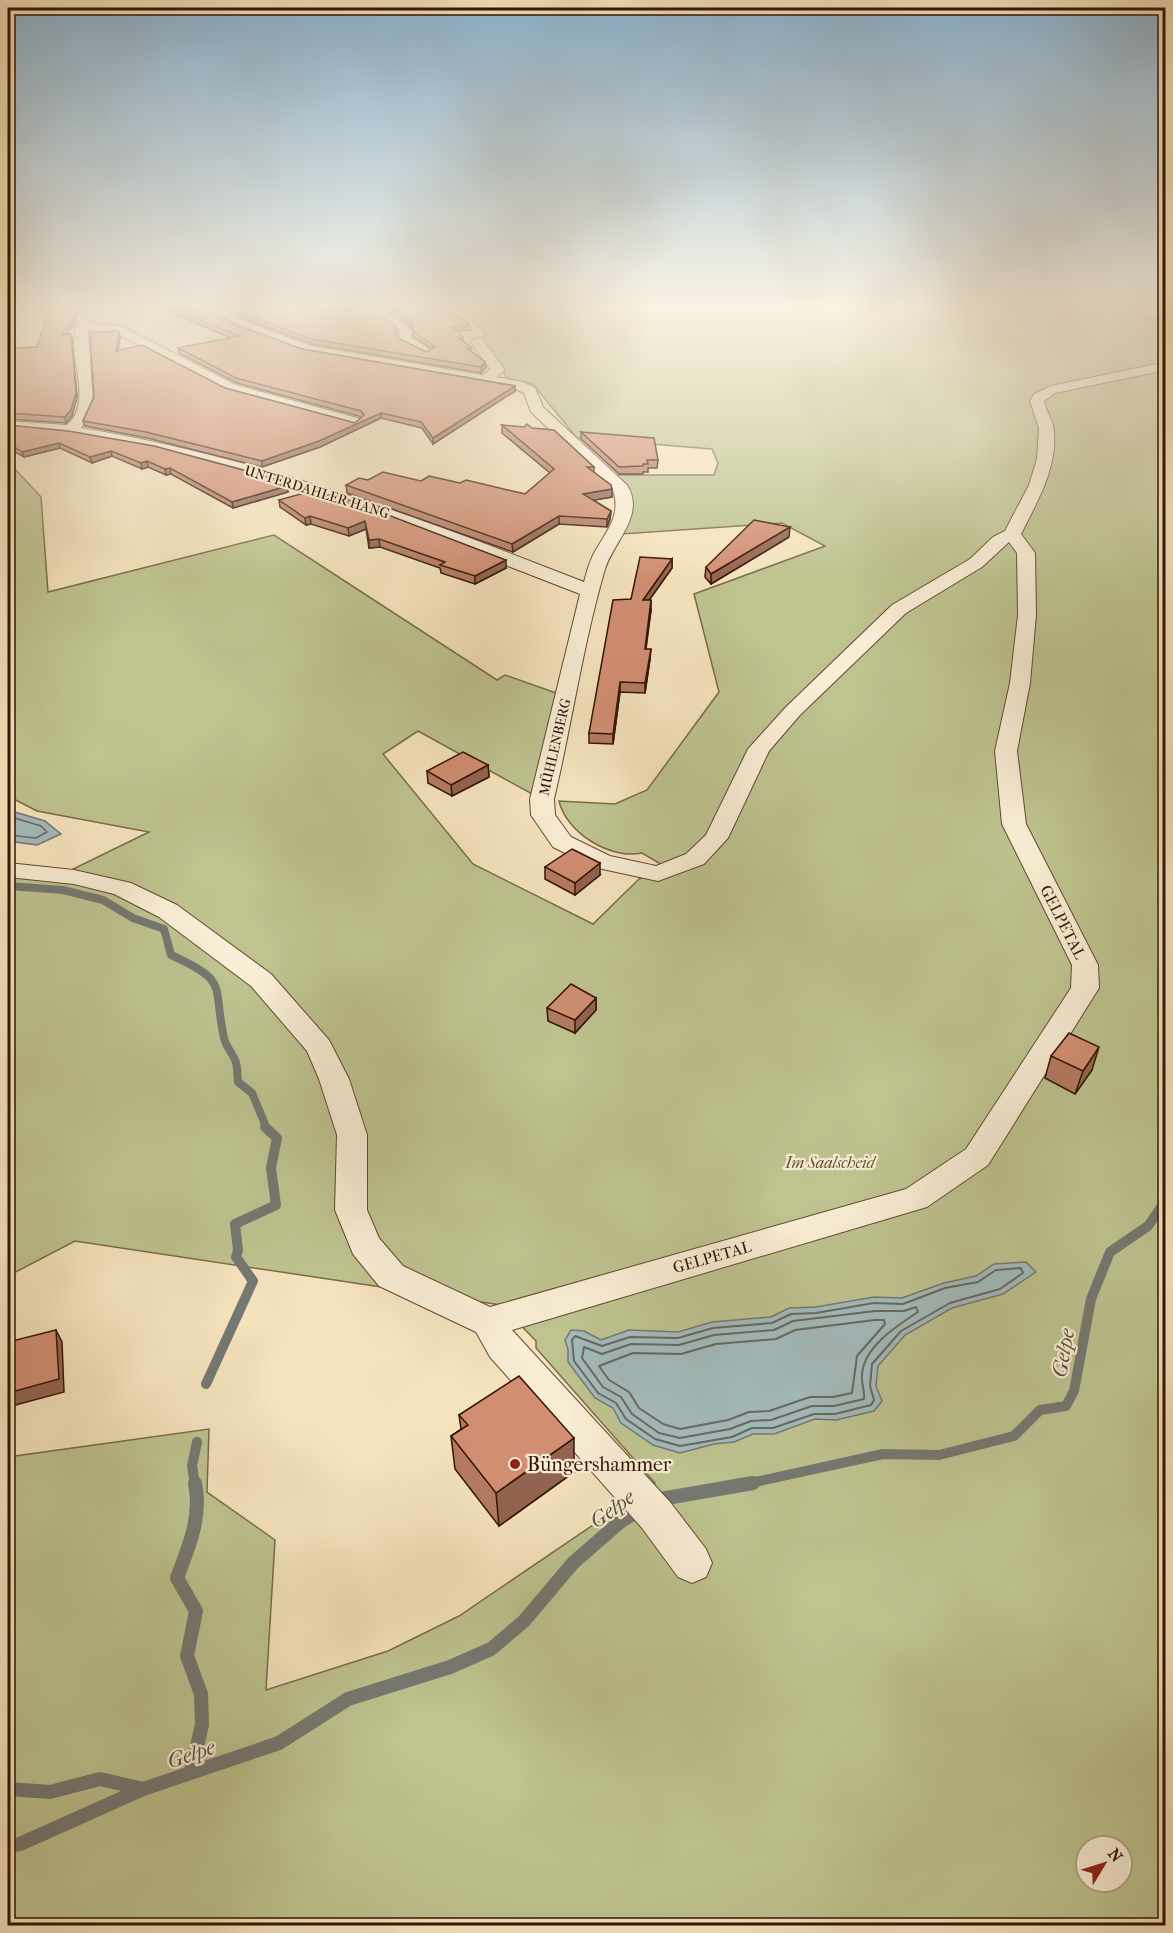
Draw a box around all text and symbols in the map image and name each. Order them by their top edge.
street label: UNTERDAHLER HANG [242,462,392,522]
street label: MÜHLENBERG [536,696,575,797]
street label: GELPETAL [1036,882,1090,962]
park label: Im Saalscheid [784,1153,877,1172]
street label: GELPETAL [671,1237,754,1277]
water label: Gelpe [1047,1326,1079,1379]
place label: Büngershammer [527,1453,672,1476]
marker: Büngershammer [508,1457,522,1471]
water label: Gelpe [585,1485,639,1533]
water label: Gelpe [164,1735,218,1773]
north arrow [1074,1834,1134,1894]
text: N [1104,1844,1127,1866]

